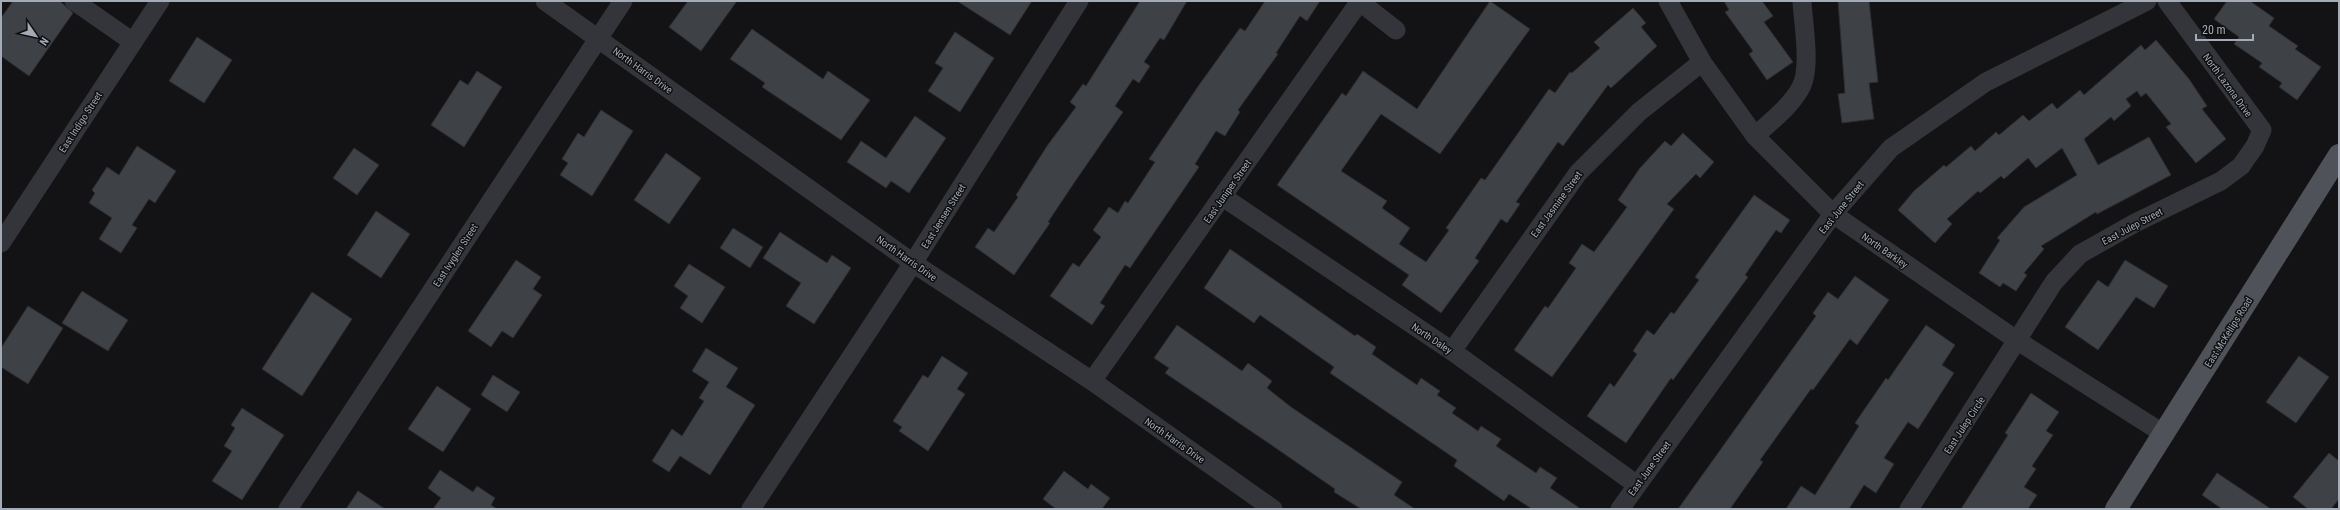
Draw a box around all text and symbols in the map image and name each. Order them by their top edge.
north arrow [16,16,56,56]
scale bar [2196,16,2253,42]
text: 20 m [2202,23,2226,37]
text: N [36,35,51,48]
street label: North Harris Drive [611,45,675,96]
street label: North Lazona Drive [2201,52,2254,119]
street label: East Indigo Street [57,90,104,155]
street label: East Juniper Street [1201,157,1253,225]
street label: East Jasmine Street [1529,169,1584,239]
street label: East June Street [1817,179,1866,236]
street label: East Jensen Street [919,182,968,250]
street label: East Julep Street [2100,206,2164,247]
street label: East Ivyglen Street [431,222,480,289]
street label: North Barkley [1860,231,1910,270]
street label: North Harris Drive [875,234,939,283]
street label: East McKellips Road [2202,295,2254,369]
street label: North Daley [1410,321,1454,356]
street label: East Julep Circle [1942,394,1987,456]
street label: North Harris Drive [1143,416,1207,465]
street label: East June Street [1626,439,1673,498]

